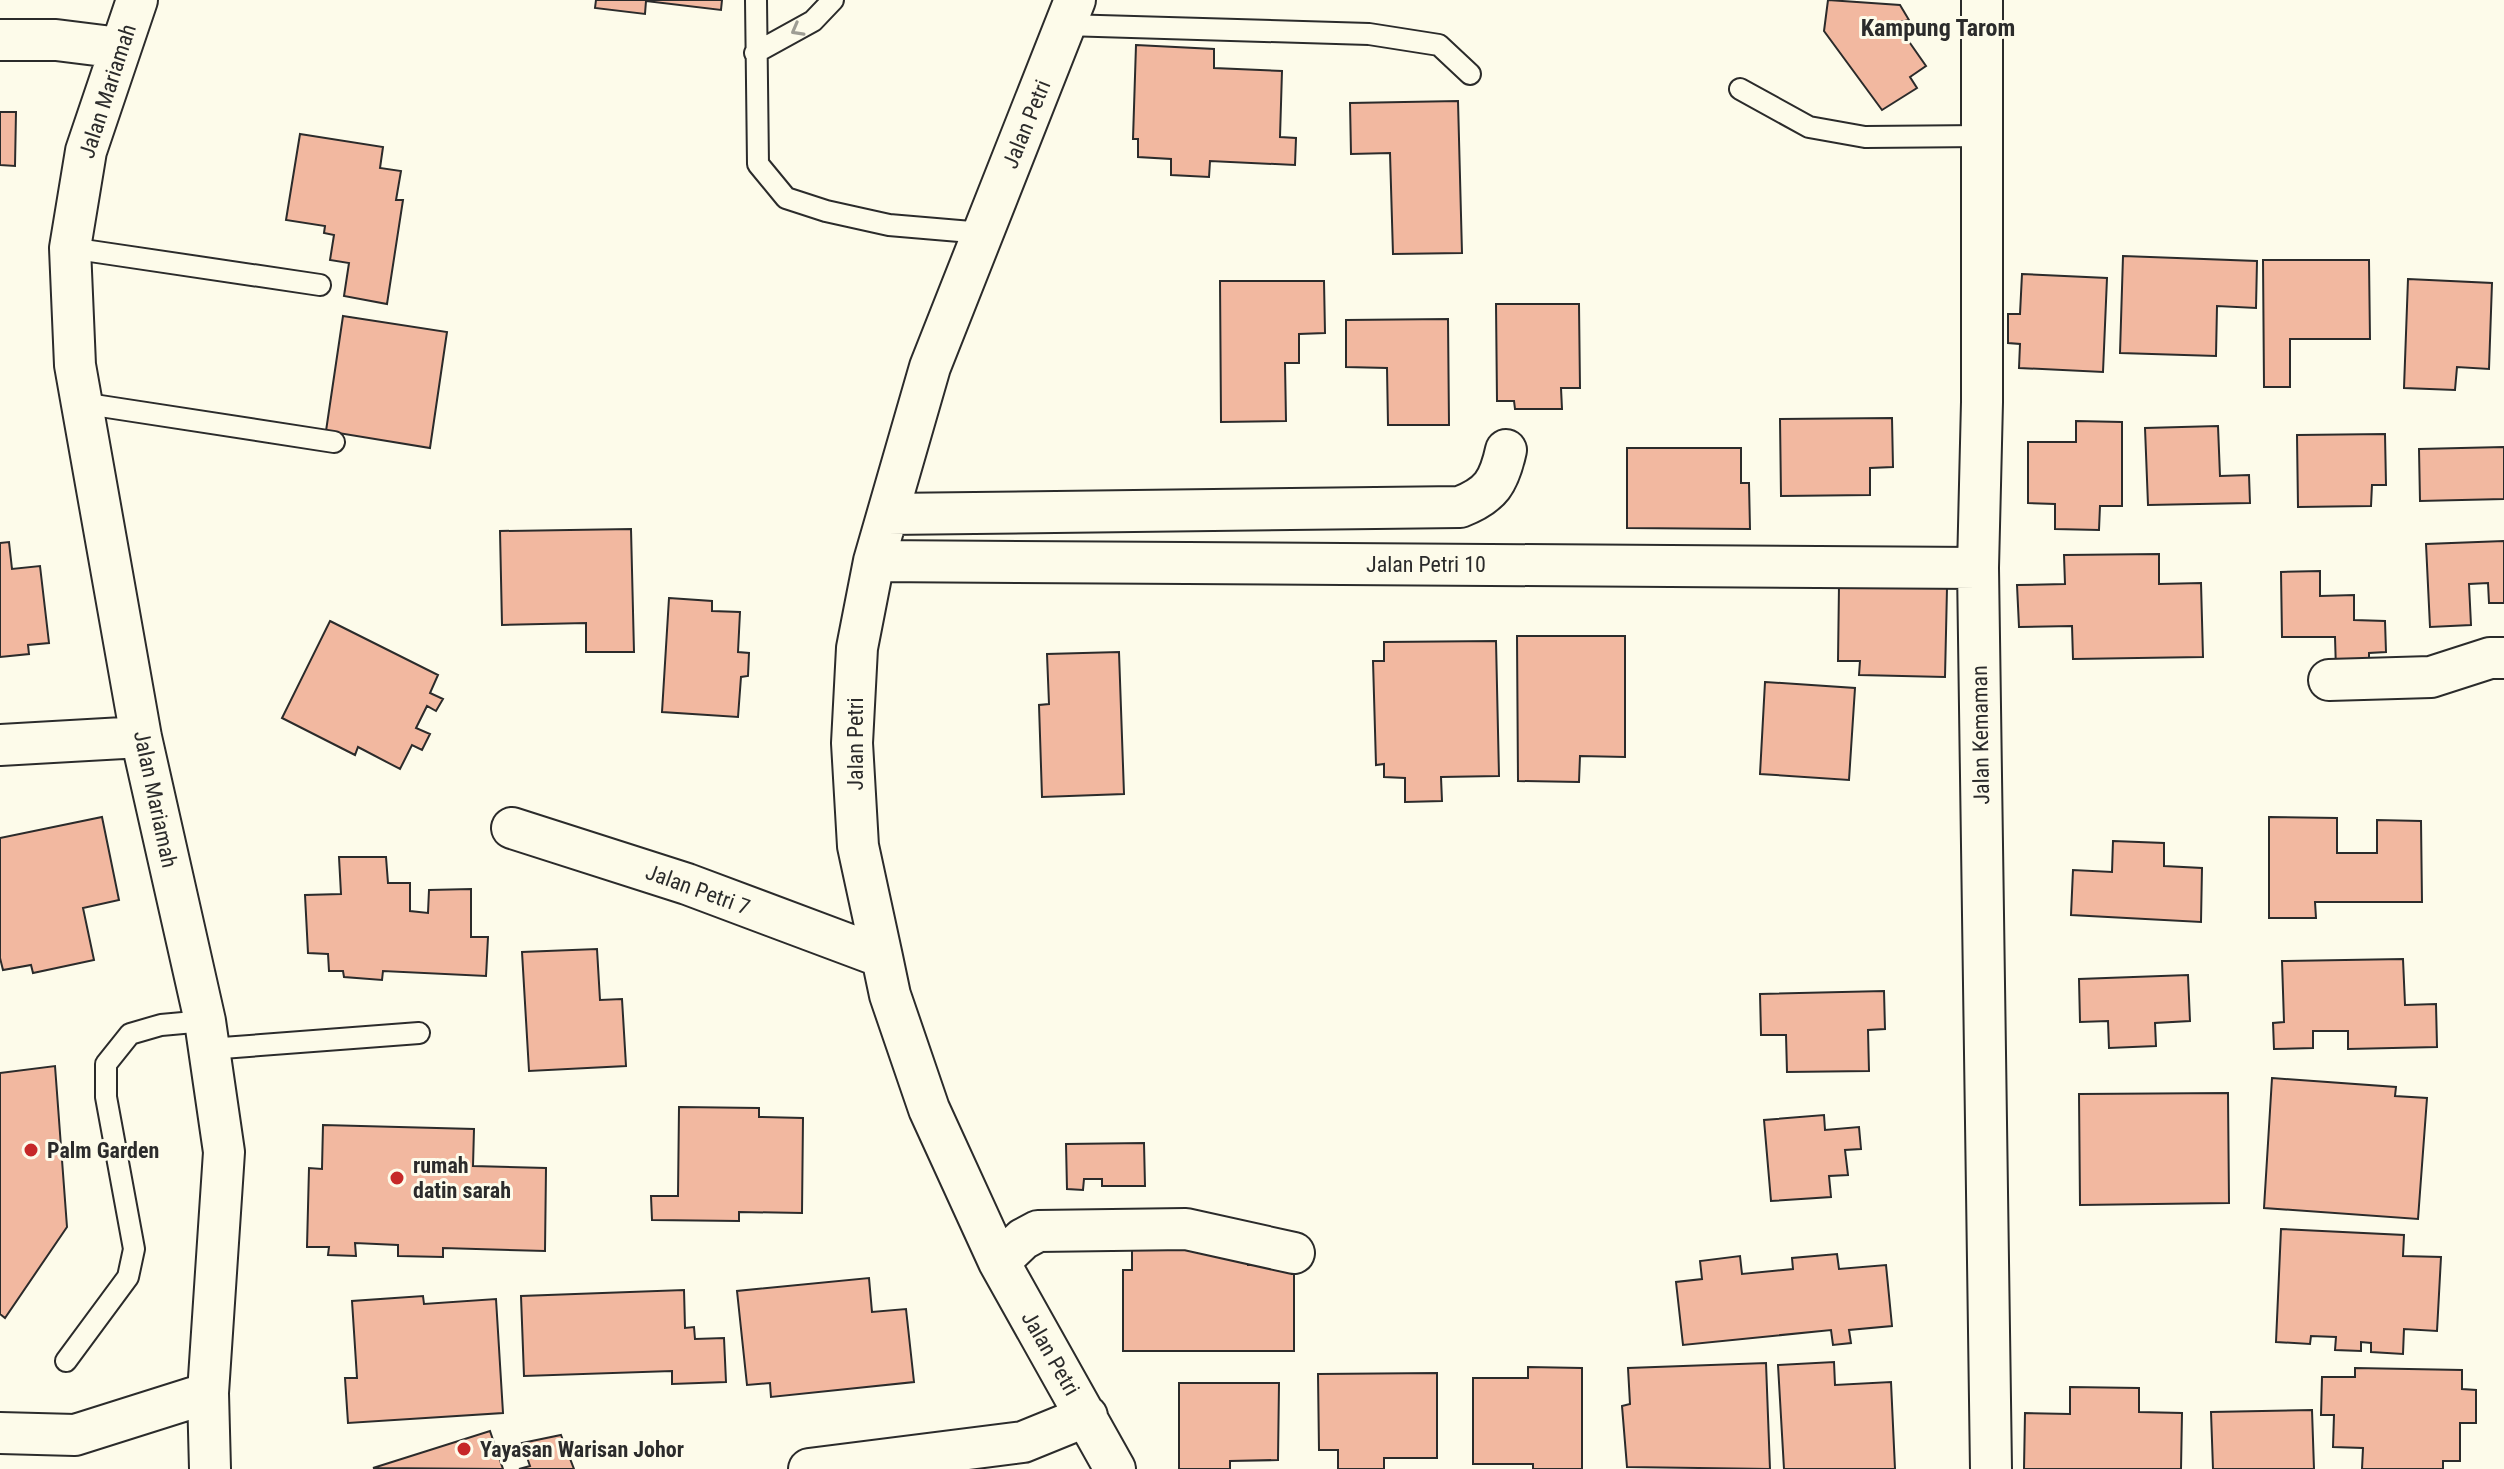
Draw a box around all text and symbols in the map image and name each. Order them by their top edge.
district label: Kampung Tarom [1861,14,2015,42]
one-way arrow [791,20,805,36]
street label: Jalan Mariamah [74,21,141,161]
street label: Jalan Petri [997,76,1055,172]
street label: Jalan Petri 10 [1366,552,1486,577]
street label: Jalan Kemaman [1967,665,1994,805]
street label: Jalan Petri [843,697,868,791]
street label: Jalan Mariamah [129,728,182,870]
street label: Jalan Petri 7 [642,859,753,920]
place label: Palm Garden [47,1138,159,1163]
marker: Palm Garden [22,1141,40,1159]
place label: rumah datin sarah [413,1153,511,1203]
marker: rumah datin sarah [388,1169,406,1187]
street label: Jalan Petri [1016,1307,1085,1400]
place label: Yayasan Warisan Johor [480,1437,684,1462]
marker: Yayasan Warisan Johor [455,1440,473,1458]

